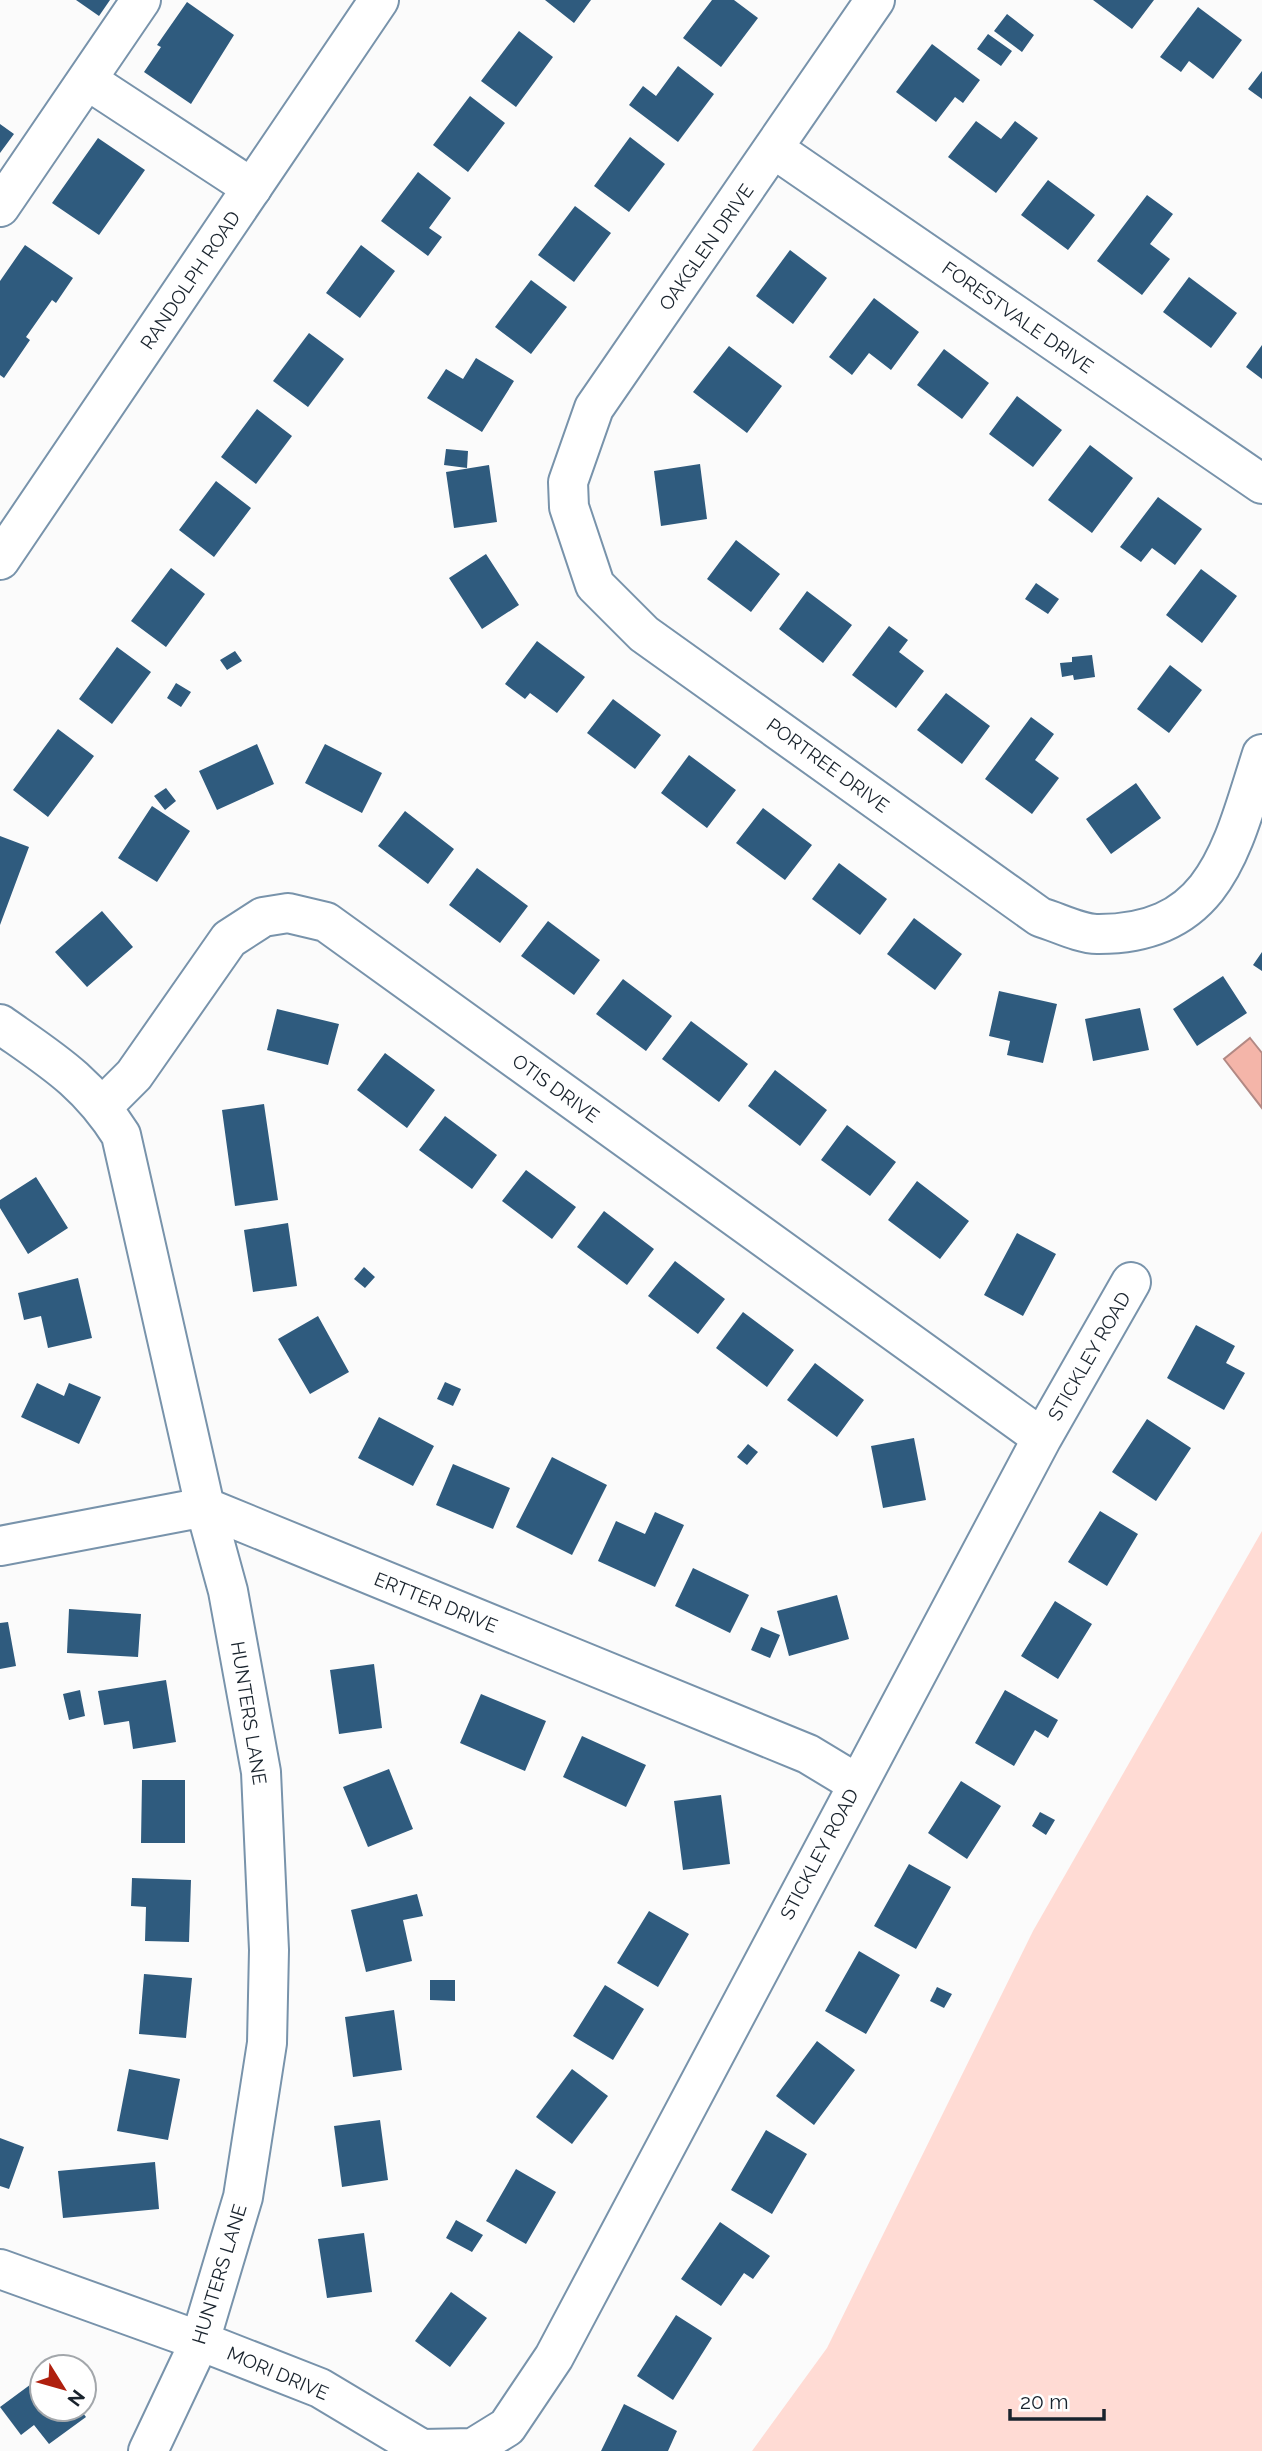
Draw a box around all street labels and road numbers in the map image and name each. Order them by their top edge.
street label: OAKGLEN DRIVE [654,180,758,314]
street label: RANDOLPH ROAD [136,207,244,353]
street label: FORESTVALE DRIVE [938,257,1098,377]
street label: PORTREE DRIVE [763,713,893,817]
street label: OTIS DRIVE [508,1049,604,1127]
street label: STICKLEY ROAD [1043,1288,1135,1424]
street label: ERTTER DRIVE [371,1567,501,1637]
street label: HUNTERS LANE [227,1640,271,1786]
street label: STICKLEY ROAD [775,1785,863,1923]
street label: HUNTERS LANE [187,2201,251,2347]
street label: MORI DRIVE [224,2342,332,2404]

